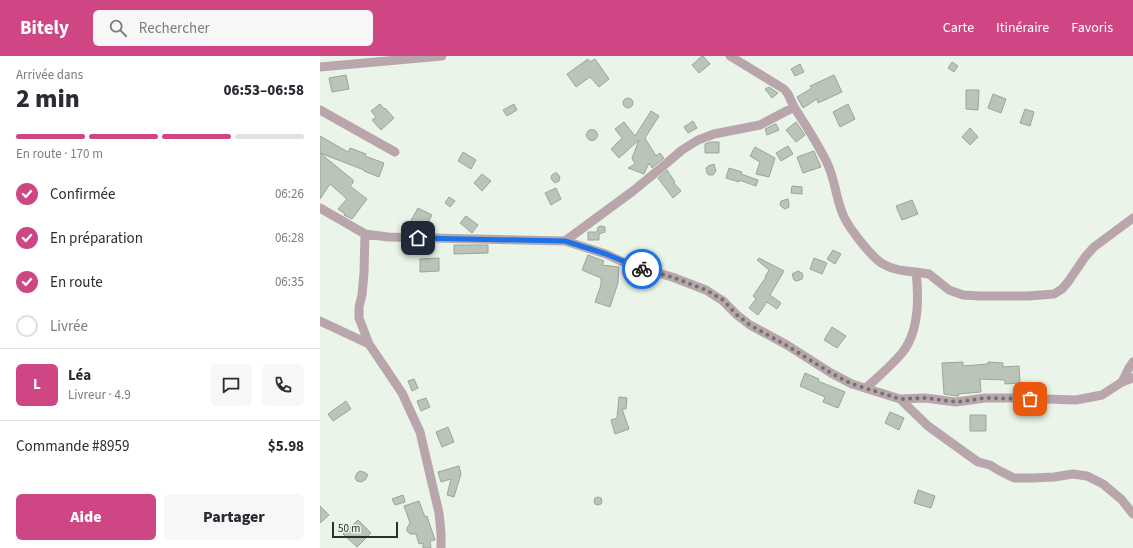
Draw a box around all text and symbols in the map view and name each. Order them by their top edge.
search box [93,10,373,46]
text: Bitely [20,15,69,42]
icon: search [107,17,129,39]
text: Rechercher [139,18,210,39]
text: Carte [943,18,974,38]
text: Itinéraire [996,18,1049,38]
text: Favoris [1071,18,1113,38]
text: Arrivée dans [16,66,83,84]
text: 2 min [16,80,80,117]
text: 06:53–06:58 [223,80,304,101]
text: En route · 170 m [16,145,103,163]
icon: check [16,183,38,205]
text: Confirmée [50,184,116,205]
text: 06:26 [275,185,304,203]
pin [401,221,435,255]
icon: check [16,227,38,249]
icon: home [407,227,429,249]
text: En préparation [50,228,143,249]
text: 06:28 [275,229,304,247]
courier [622,249,662,289]
icon: bike [631,258,653,280]
icon: check [16,271,38,293]
text: En route [50,272,103,293]
text: 06:35 [275,273,304,291]
text: Livrée [50,316,88,337]
button: chat [210,364,252,406]
button: phone [262,364,304,406]
text: Léa [68,365,91,386]
text: L [33,374,41,395]
pin [1013,382,1047,416]
text: Livreur · 4.9 [68,386,131,404]
icon: bag [1019,388,1041,410]
text: Commande #8959 [16,436,129,457]
text: $5.98 [268,436,304,457]
button: Aide [16,494,156,540]
button: Partager [164,494,304,540]
scale bar [332,520,398,539]
text: 50 m [338,521,360,536]

